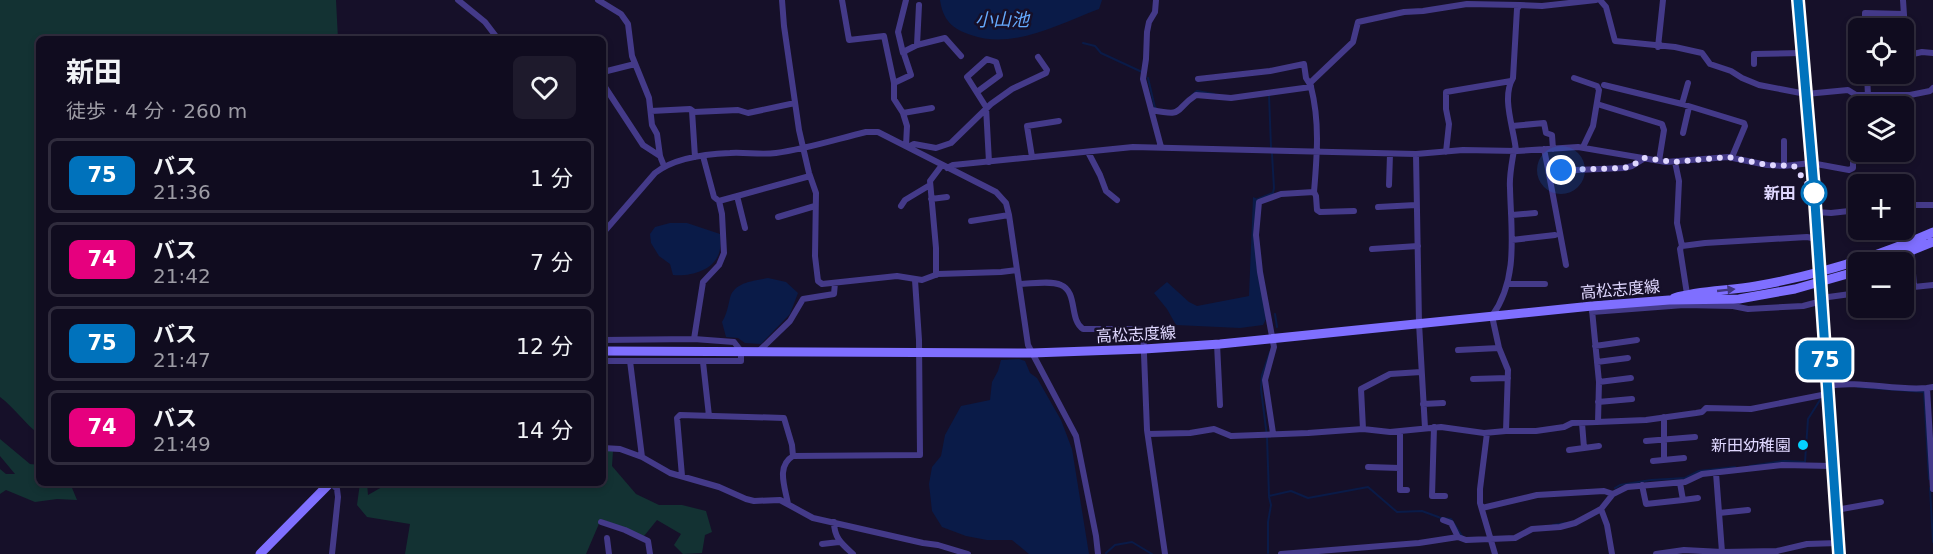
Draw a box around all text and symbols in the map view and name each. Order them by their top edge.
water label: 小山池 [975,9,1031,30]
map controls [1848,18,1914,318]
button: locate [1848,18,1914,84]
text: 新田 [66,56,122,89]
button: heart [513,56,576,119]
button: layers [1848,96,1914,162]
text: 徒歩 · 4 分 · 260 m [66,99,247,123]
text: バス [153,154,197,179]
your location [1546,155,1576,185]
text: 75 [87,163,117,187]
text: 1 分 [530,166,573,191]
button: + [1848,174,1914,240]
text: 21:36 [153,180,211,204]
marker: 新田 [1801,180,1827,206]
place label: 新田 [1764,184,1796,203]
text: バス [153,238,197,263]
text: 74 [87,247,117,271]
text: 7 分 [530,250,573,275]
button: − [1848,252,1914,318]
text: 21:42 [153,264,211,288]
street label: 高松志度線 [1579,277,1661,302]
one-way arrow [1717,285,1736,295]
text: バス [153,322,197,347]
street label: 高松志度線 [1096,323,1176,346]
text: 75 [87,331,117,355]
text: 12 分 [516,334,573,359]
line badge: 75 [1798,340,1852,380]
text: 21:47 [153,348,211,372]
text: 75 [1810,348,1840,372]
text: バス [153,406,197,431]
text: 74 [87,415,117,439]
text: 14 分 [516,418,573,443]
text: 21:49 [153,432,211,456]
place label: 新田幼稚園 [1711,436,1791,455]
marker: 新田幼稚園 [1796,438,1810,452]

